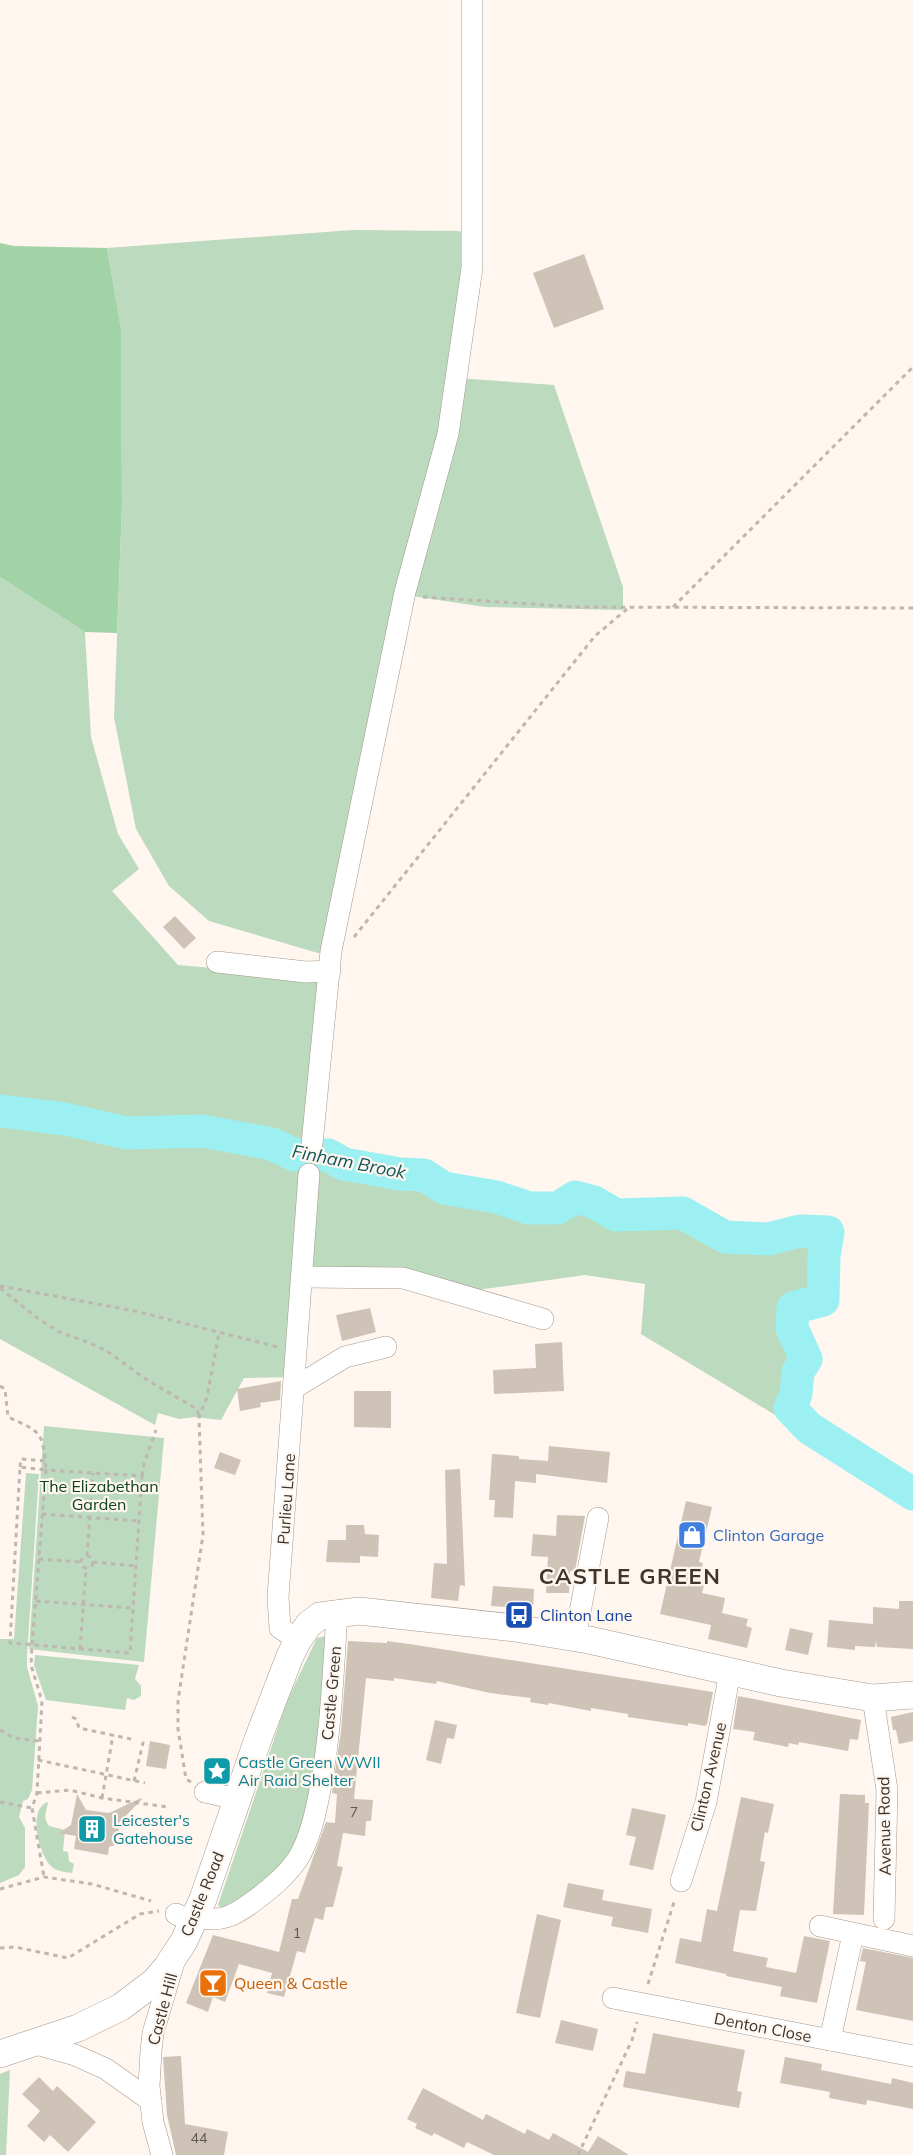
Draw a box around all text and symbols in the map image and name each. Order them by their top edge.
water label: Finham Brook [290,1139,409,1184]
street label: Purlieu Lane [273,1453,299,1545]
park label: The Elizabethan Garden [39,1476,159,1514]
shop icon: Clinton Garage [676,1519,708,1551]
place label: Clinton Garage [713,1525,824,1545]
district label: CASTLE GREEN [539,1562,721,1590]
bus stop icon: Clinton Lane [503,1599,535,1631]
place label: Clinton Lane [540,1605,633,1625]
street label: Castle Green [317,1645,345,1741]
street label: Clinton Avenue [686,1720,730,1834]
place label: Castle Green WWII Air Raid Shelter [238,1752,381,1790]
place icon: Castle Green WWII Air Raid Shelter [201,1755,233,1787]
street label: Avenue Road [873,1776,895,1876]
house number: 7 [350,1803,358,1821]
place label: Leicester's Gatehouse [113,1810,193,1848]
building icon: Leicester's Gatehouse [76,1813,108,1845]
street label: Castle Road [176,1849,228,1939]
house number: 1 [293,1924,301,1942]
bar icon: Queen & Castle [197,1967,229,1999]
street label: Castle Hill [143,1971,181,2047]
place label: Queen & Castle [234,1973,348,1993]
street label: Denton Close [713,2008,813,2046]
house number: 44 [191,2129,208,2147]

